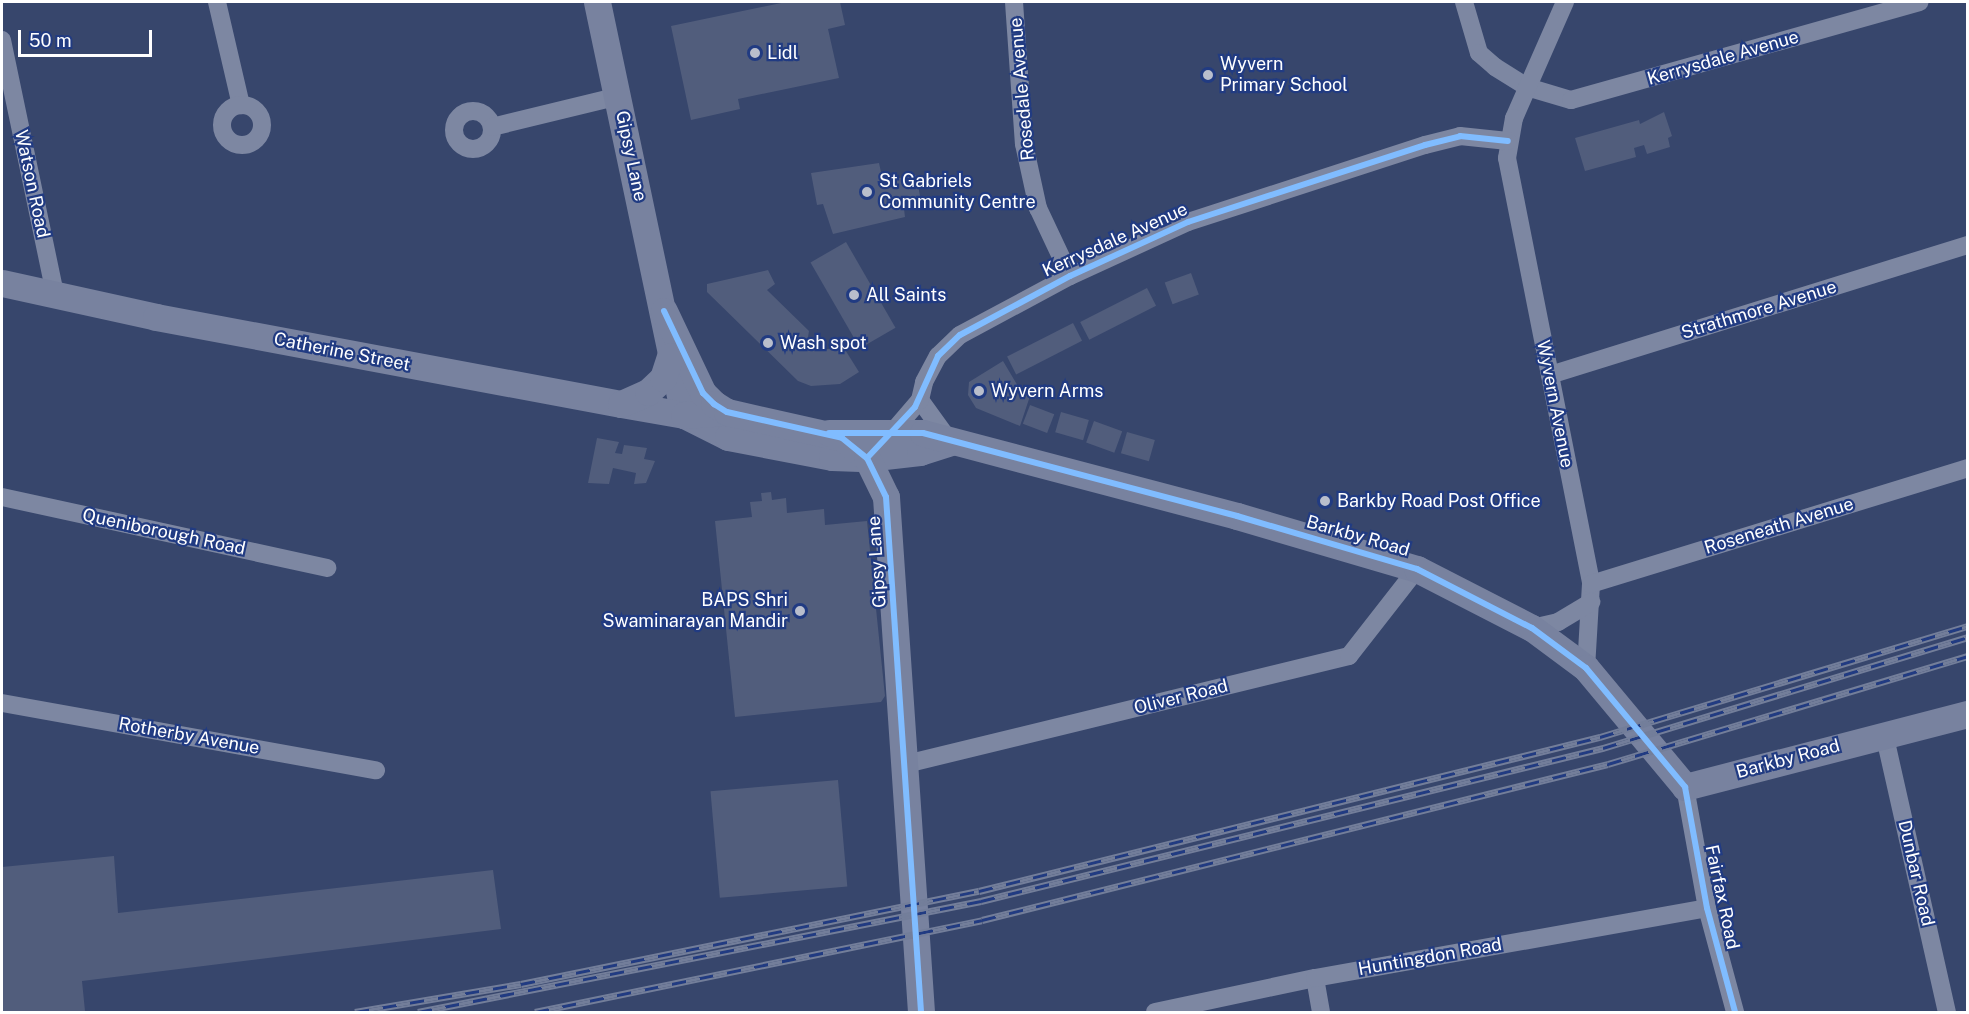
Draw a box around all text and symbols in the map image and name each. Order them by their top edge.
street label: Rosedale Avenue [1005,17,1039,161]
scale bar [21,18,154,56]
street label: Kerrysdale Avenue [1645,26,1801,90]
text: 50 m [29,30,72,51]
place label: Lidl [767,42,798,64]
marker: Lidl [748,46,762,60]
place label: Wyvern Primary School [1220,54,1348,97]
marker: Wyvern Primary School [1201,68,1215,82]
street label: Gipsy Lane [611,109,651,203]
street label: Watson Road [10,128,54,240]
place label: St Gabriels Community Centre [879,171,1036,213]
marker: St Gabriels Community Centre [860,185,874,199]
street label: Kerrysdale Avenue [1039,198,1191,282]
street label: Strathmore Avenue [1679,276,1839,344]
place label: All Saints [866,284,946,306]
marker: All Saints [847,288,861,302]
street label: Catherine Street [272,328,412,376]
place label: Wash spot [780,332,867,354]
marker: Wash spot [761,336,775,350]
street label: Wyvern Avenue [1532,338,1578,470]
place label: Wyvern Arms [991,380,1103,402]
marker: Wyvern Arms [972,384,986,398]
place label: Barkby Road Post Office [1337,490,1541,512]
street label: Roseneath Avenue [1702,493,1856,559]
marker: Barkby Road Post Office [1318,494,1332,508]
street label: Queniborough Road [81,504,247,560]
street label: Barkby Road [1304,511,1412,561]
street label: Gipsy Lane [863,515,891,609]
place label: BAPS Shri Swaminarayan Mandir [602,590,788,632]
marker: BAPS Shri Swaminarayan Mandir [793,604,807,618]
street label: Oliver Road [1132,675,1230,719]
street label: Rotherby Avenue [117,713,261,759]
street label: Barkby Road [1734,735,1842,783]
street label: Dunbar Road [1893,818,1939,928]
street label: Fairfax Road [1700,843,1744,951]
street label: Huntingdon Road [1356,934,1504,980]

